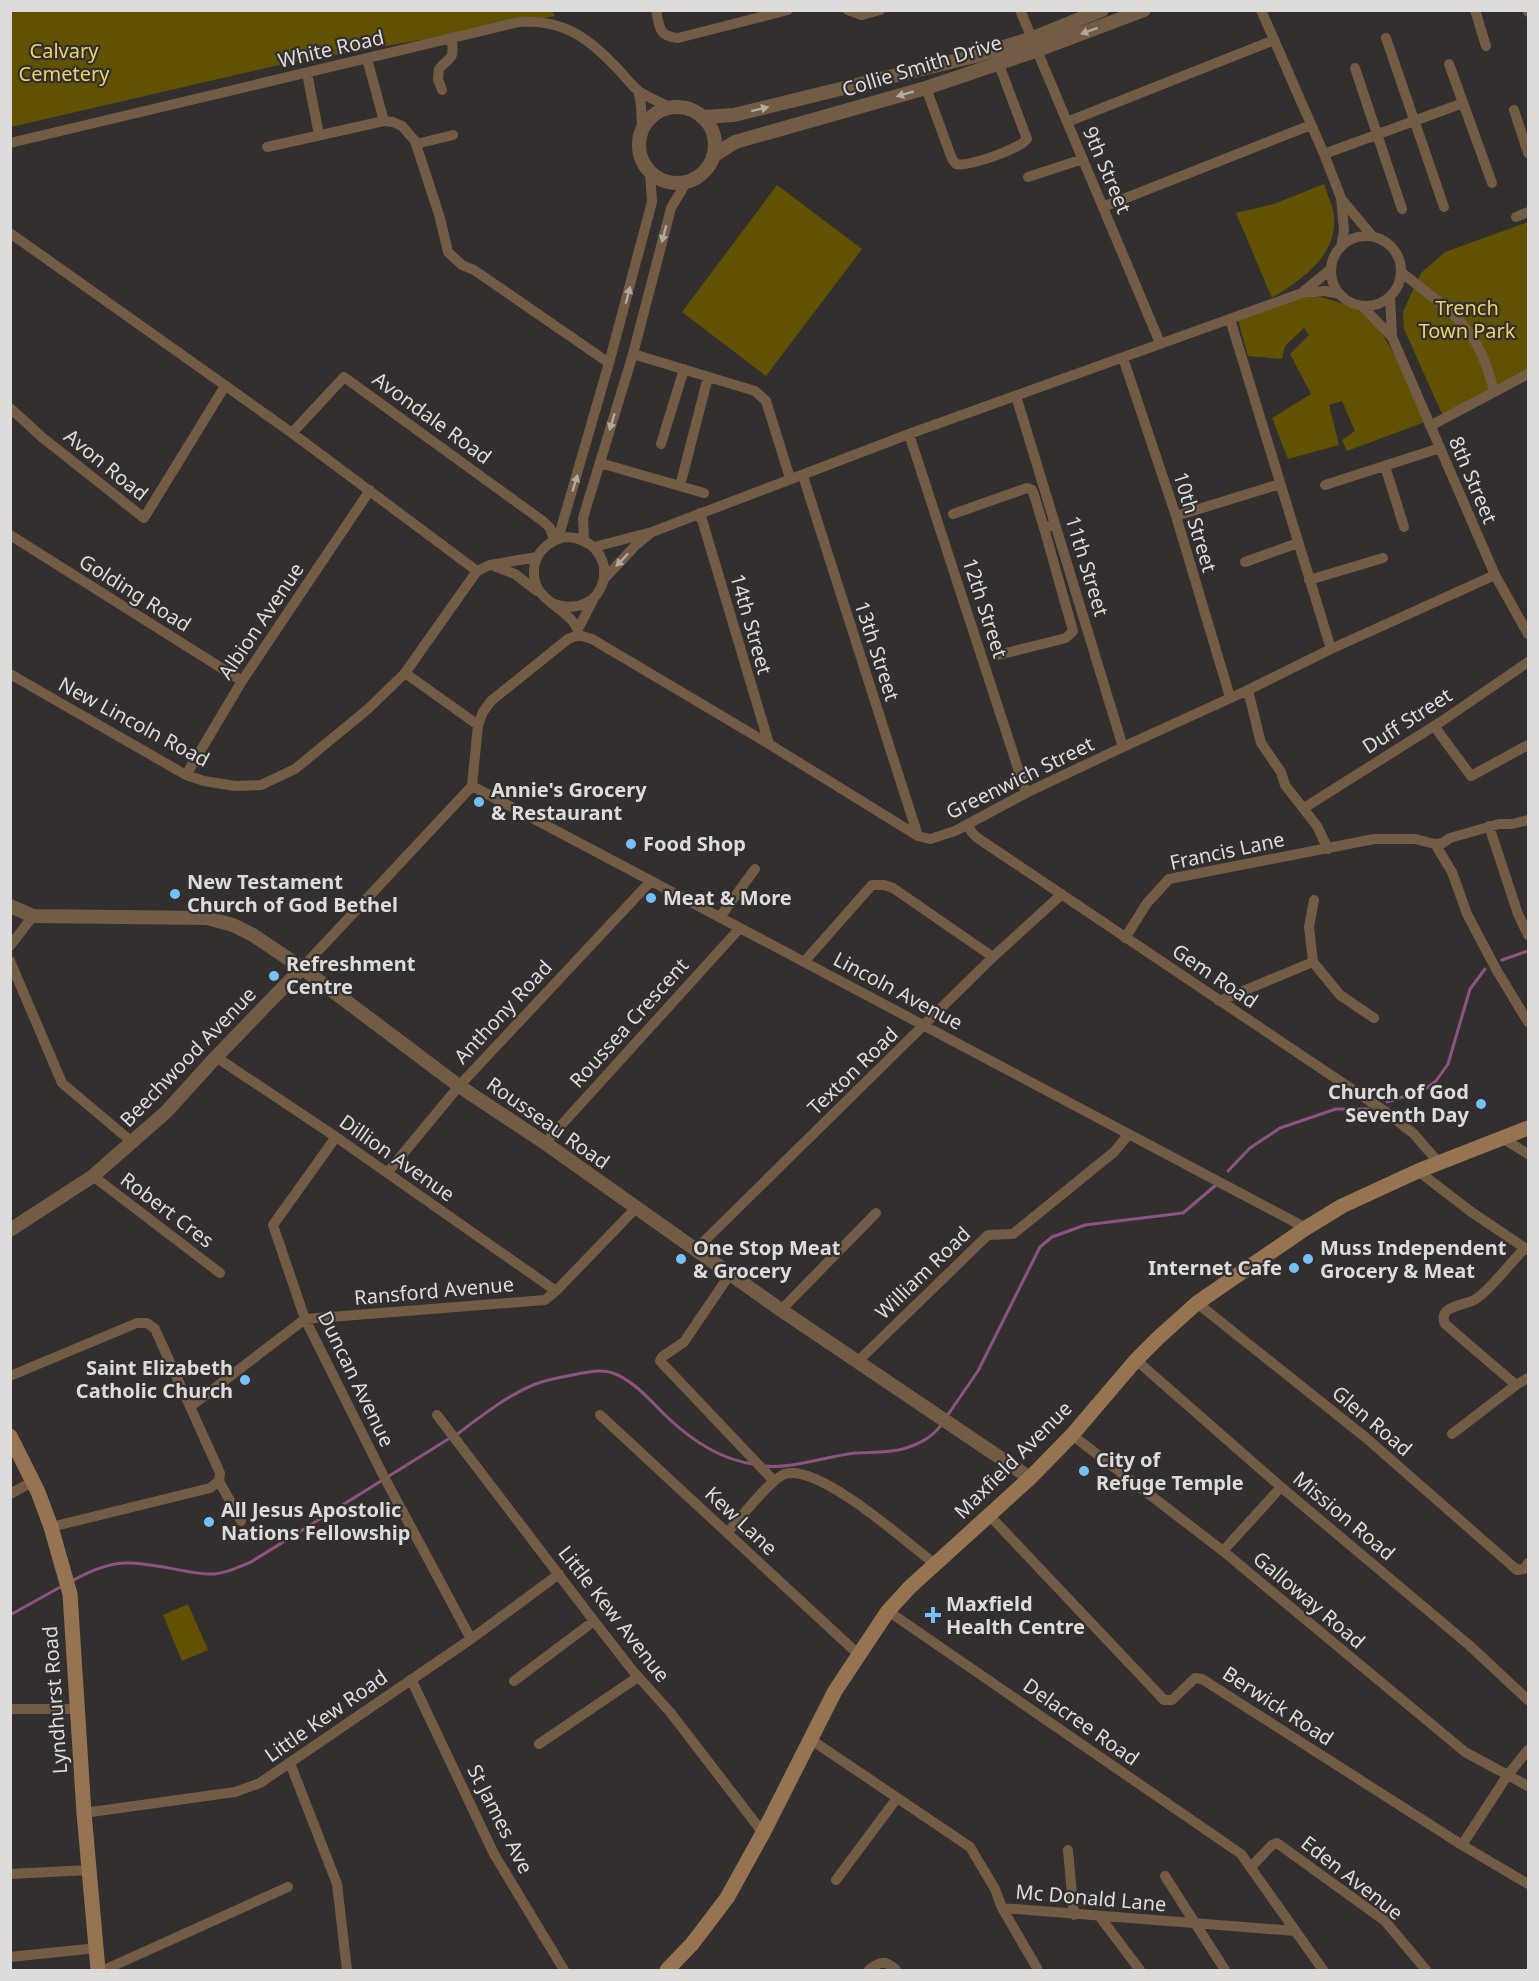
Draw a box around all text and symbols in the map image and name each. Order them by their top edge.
street label: White Road [275,23,386,74]
one-way arrow [1080,27,1098,36]
street label: Collie Smith Drive [839,28,1005,103]
park label: Calvary Cemetery [19,37,110,87]
one-way arrow [896,89,914,99]
one-way arrow [751,103,769,113]
street label: 9th Street [1077,122,1138,217]
one-way arrow [659,225,669,243]
one-way arrow [623,286,633,304]
park label: Trench Town Park [1419,294,1516,344]
street label: Avondale Road [367,365,497,470]
one-way arrow [607,413,616,431]
street label: Avon Road [59,422,154,507]
street label: 8th Street [1443,432,1504,527]
street label: 10th Street [1167,468,1224,575]
one-way arrow [571,474,580,492]
street label: 11th Street [1059,512,1116,619]
street label: Golding Road [74,547,196,638]
one-way arrow [615,553,629,567]
street label: 12th Street [957,554,1014,661]
street label: Albion Avenue [212,557,310,684]
street label: 14th Street [724,570,779,677]
street label: 13th Street [849,597,906,704]
street label: New Lincoln Road [54,670,215,773]
street label: Duff Street [1357,682,1457,760]
street label: Greenwich Street [941,730,1098,825]
place label: Annie's Grocery & Restaurant [491,776,647,826]
marker: Annie's Grocery & Restaurant [472,795,486,809]
street label: Francis Lane [1167,825,1287,876]
place label: Food Shop [643,830,746,857]
marker: Food Shop [624,837,638,851]
place label: New Testament Church of God Bethel [187,868,398,918]
place label: Meat & More [663,884,792,911]
marker: New Testament Church of God Bethel [168,887,182,901]
marker: Meat & More [644,891,658,905]
street label: Gem Road [1167,937,1263,1014]
street label: Lincoln Avenue [829,945,968,1036]
place label: Refreshment Centre [286,950,416,1000]
street label: Roussea Crescent [563,952,694,1093]
street label: Anthony Road [448,954,558,1069]
marker: Refreshment Centre [267,969,281,983]
street label: Beechwood Avenue [114,981,262,1133]
street label: Texton Road [802,1021,904,1121]
street label: Rousseau Road [481,1070,615,1175]
place label: Church of God Seventh Day [1328,1078,1470,1128]
marker: Church of God Seventh Day [1474,1097,1488,1111]
street label: Dillion Avenue [334,1108,460,1207]
street label: Robert Cres [115,1166,219,1254]
street label: William Road [869,1220,976,1325]
place label: One Stop Meat & Grocery [693,1234,841,1284]
place label: Muss Independent Grocery & Meat [1320,1234,1507,1284]
marker: One Stop Meat & Grocery [674,1252,688,1266]
marker: Muss Independent Grocery & Meat [1301,1252,1315,1266]
place label: Internet Cafe [1148,1254,1282,1281]
marker: Internet Cafe [1287,1261,1301,1275]
street label: Ransford Avenue [353,1270,515,1311]
street label: Duncan Avenue [312,1306,401,1451]
place label: Saint Elizabeth Catholic Church [76,1354,233,1404]
marker: Saint Elizabeth Catholic Church [238,1373,252,1387]
street label: Glen Road [1327,1379,1418,1462]
street label: Maxfield Avenue [948,1395,1077,1524]
place label: City of Refuge Temple [1096,1446,1244,1496]
marker: City of Refuge Temple [1077,1464,1091,1478]
street label: Mission Road [1288,1465,1401,1566]
street label: Kew Lane [699,1480,783,1561]
place label: All Jesus Apostolic Nations Fellowship [221,1496,410,1546]
marker: All Jesus Apostolic Nations Fellowship [202,1515,216,1529]
street label: Little Kew Avenue [553,1540,676,1687]
street label: Galloway Road [1248,1545,1371,1654]
place label: Maxfield Health Centre [946,1590,1085,1640]
marker: Maxfield Health Centre [924,1606,942,1624]
street label: Lyndhurst Road [36,1625,73,1775]
street label: Berwick Road [1218,1660,1339,1751]
street label: Little Kew Road [259,1663,392,1768]
street label: Delacree Road [1018,1672,1145,1772]
street label: St James Ave [461,1760,540,1878]
street label: Eden Avenue [1296,1829,1409,1926]
street label: Mc Donald Lane [1015,1877,1168,1918]

